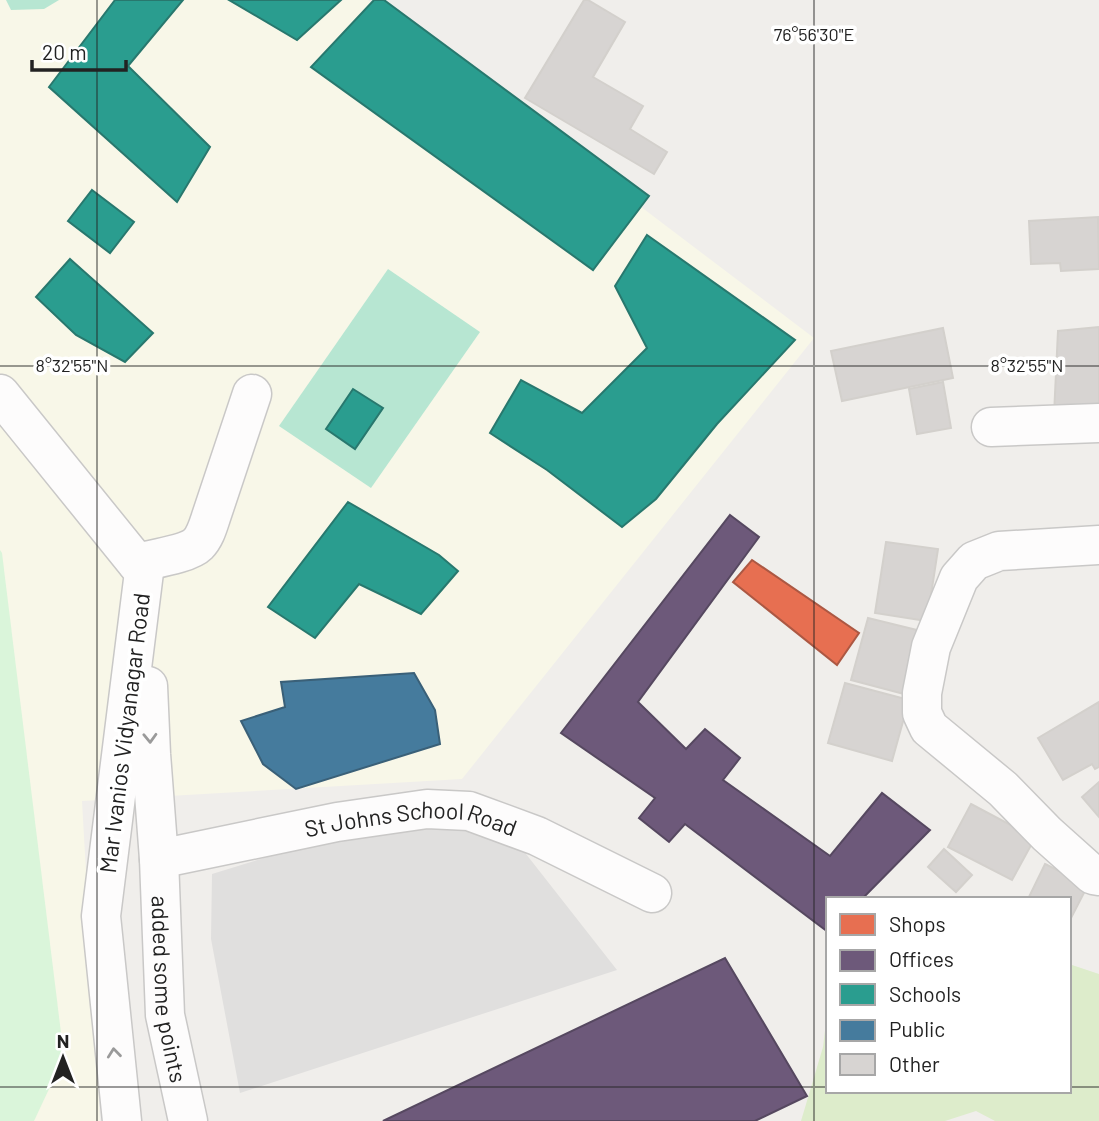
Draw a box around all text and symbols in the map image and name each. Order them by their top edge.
text: 76°56'30"E [774,23,854,45]
scale bar [32,28,126,72]
text: 20 m [42,39,87,64]
text: 8°32'55"N [36,354,108,376]
text: 8°32'55"N [991,354,1063,376]
street label: Mar Ivanios Vidyanagar Road [93,591,155,875]
one-way arrow [143,733,158,744]
street label: St Johns School Road [302,795,521,842]
street label: added some points [146,895,193,1085]
legend [826,897,1071,1093]
text: Shops [889,911,946,936]
text: Offices [889,946,954,971]
text: Schools [889,981,961,1006]
text: Public [889,1016,945,1041]
north arrow [28,1023,98,1093]
text: N [57,1029,69,1052]
one-way arrow [107,1047,122,1059]
text: Other [889,1051,940,1076]

